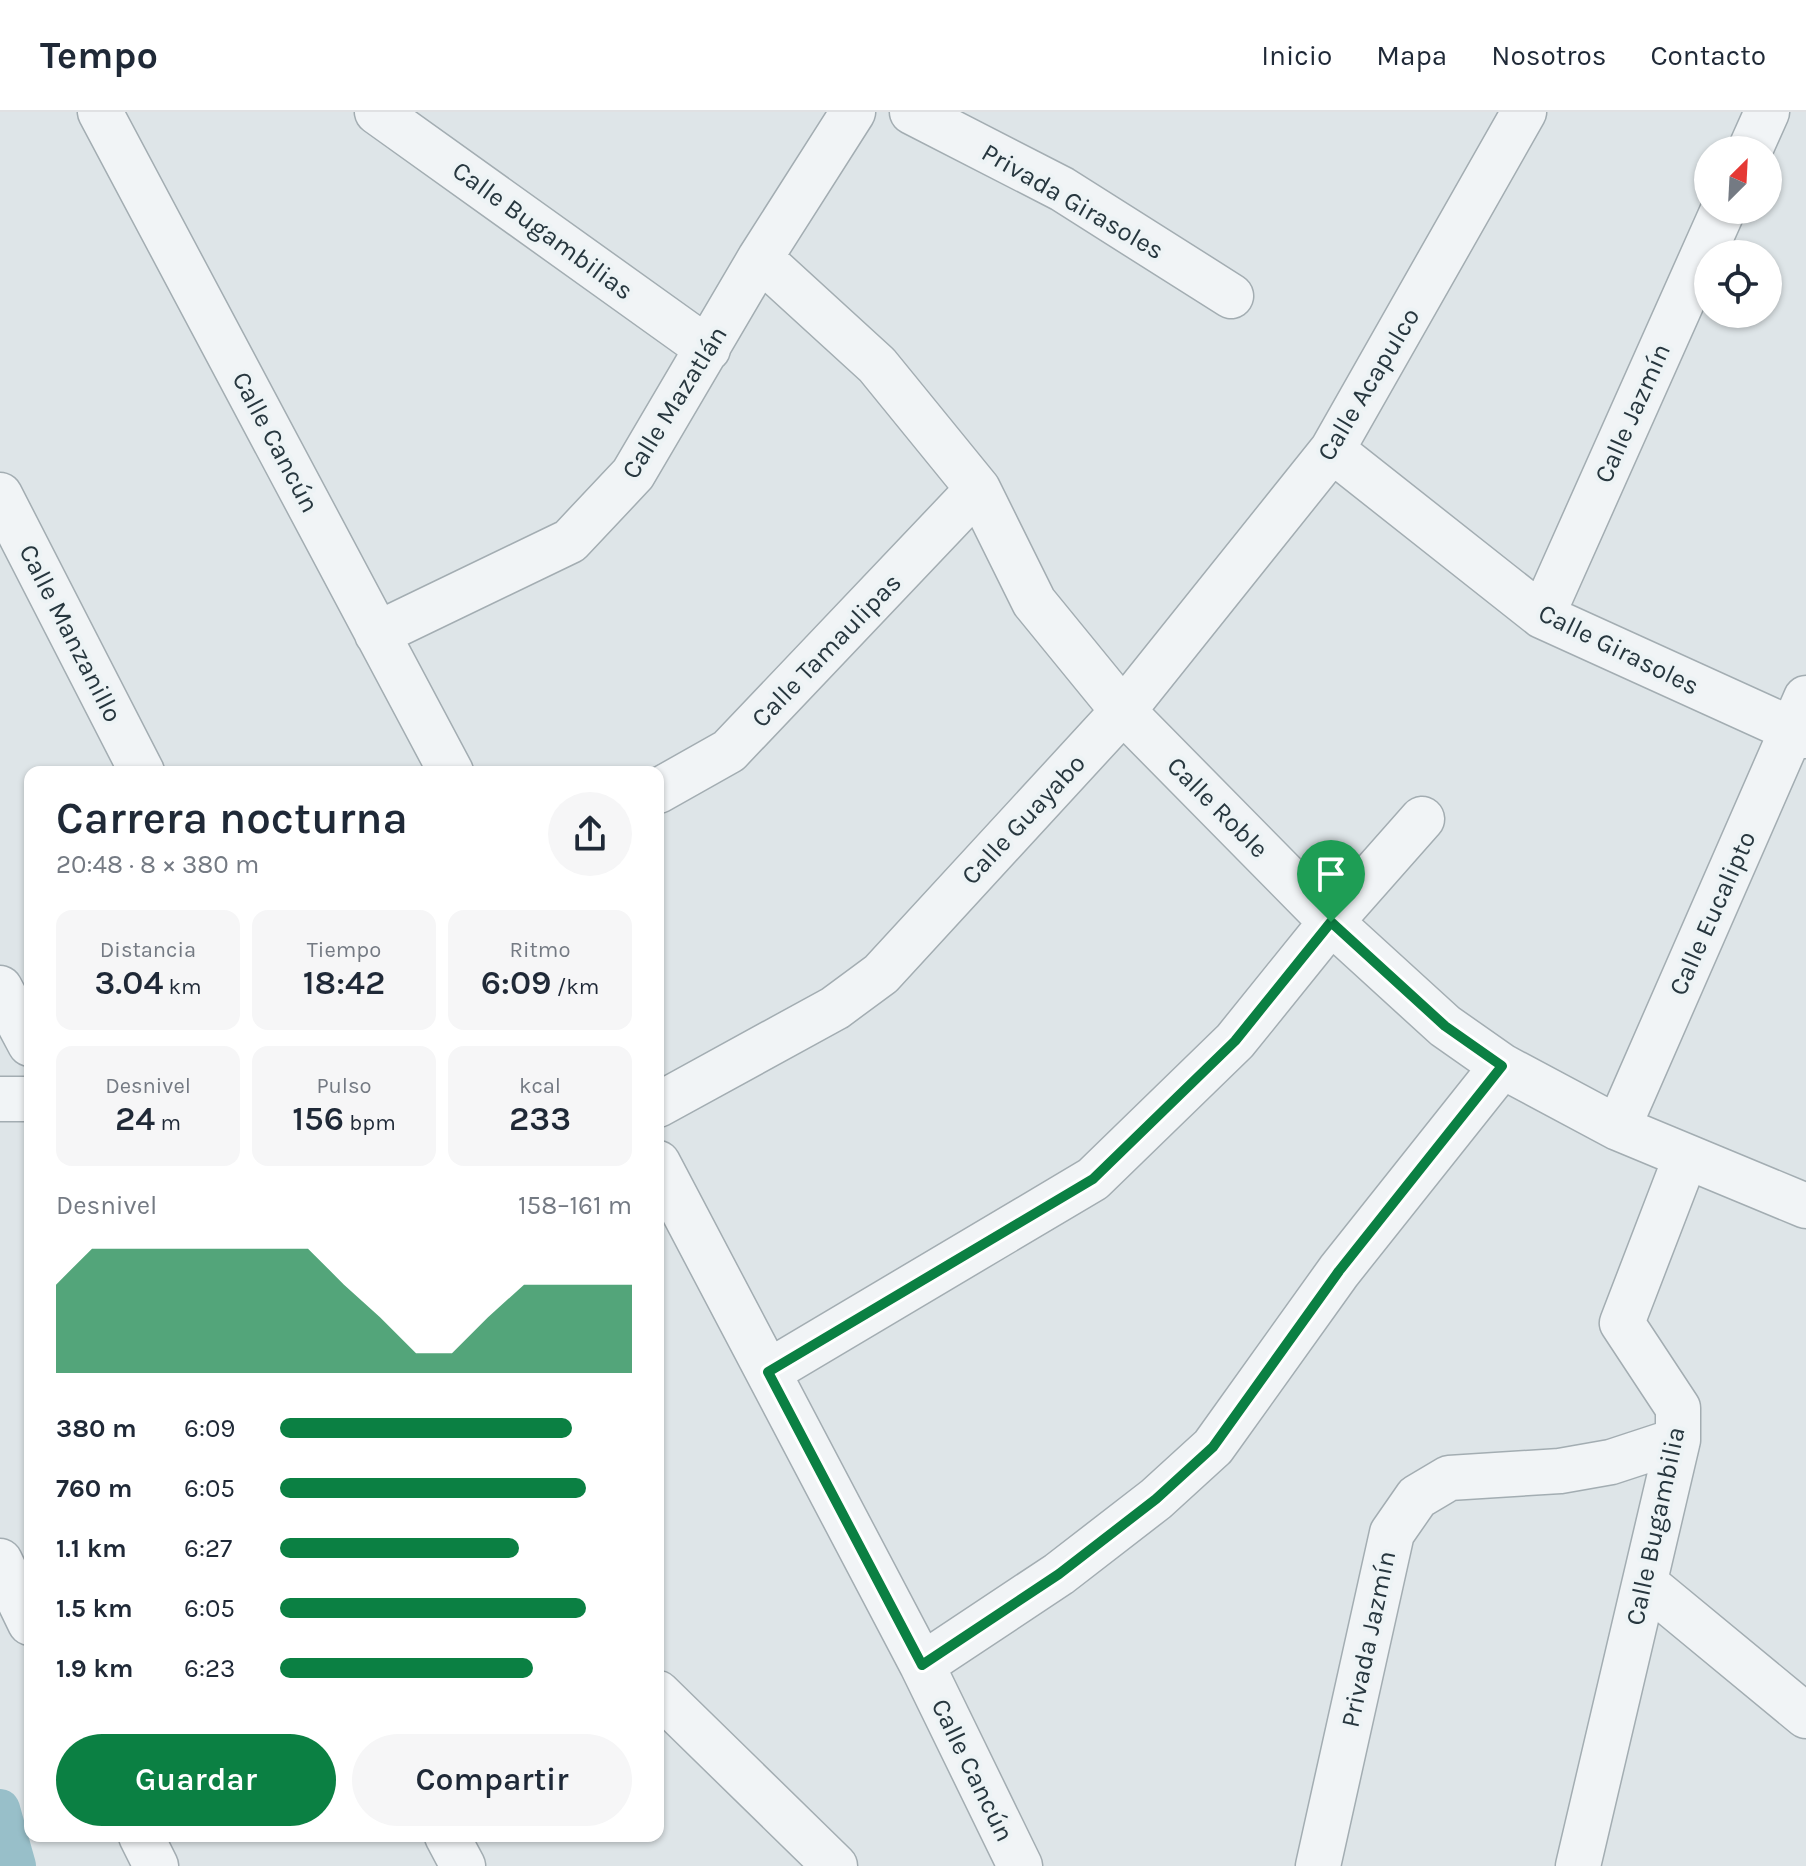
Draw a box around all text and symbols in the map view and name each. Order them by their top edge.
text: Tempo [40,33,158,78]
text: Inicio [1261,39,1332,72]
text: Mapa [1376,39,1447,72]
text: Nosotros [1491,39,1606,72]
text: Contacto [1650,39,1766,72]
north arrow [1694,136,1782,224]
map controls [1694,136,1782,328]
street label: Privada Girasoles [976,137,1169,266]
street label: Calle Bugambilias [446,154,639,306]
button: locate [1694,240,1782,328]
street label: Calle Acapulco [1311,302,1426,466]
street label: Calle Mazatlán [615,320,734,484]
street label: Calle Jazmín [1588,339,1677,488]
street label: Calle Cancún [225,366,326,518]
street label: Calle Manzanillo [12,539,129,727]
street label: Calle Tamaulipas [745,567,908,734]
street label: Calle Girasoles [1533,597,1704,702]
street label: Calle Guayabo [955,748,1092,891]
street label: Calle Roble [1161,750,1275,864]
button: share [548,792,632,876]
text: Carrera nocturna [56,793,408,844]
street label: Calle Eucalipto [1662,826,1763,1000]
pin [1297,840,1365,922]
text: 20:48 · 8 × 380 m [56,849,259,880]
icon: arrive [1309,852,1353,896]
text: Distancia [100,937,196,963]
text: Tiempo [307,937,381,963]
text: Ritmo [510,937,570,963]
text: 3.04 [94,963,163,1003]
text: 18:42 [303,963,385,1003]
text: 6:09 [481,963,552,1003]
text: km [163,974,202,1000]
text: /km [552,974,599,1000]
text: Desnivel [105,1073,191,1099]
text: Pulso [316,1073,372,1099]
text: kcal [519,1073,561,1099]
text: 24 [115,1099,155,1139]
text: 156 [292,1099,344,1139]
text: 233 [509,1099,571,1139]
text: m [155,1110,181,1136]
text: bpm [344,1110,396,1136]
text: Desnivel [56,1190,157,1221]
text: 158–161 m [518,1190,632,1221]
text: 380 m [56,1413,137,1444]
text: 6:09 [184,1413,235,1444]
street label: Calle Bugambilia [1619,1424,1692,1628]
text: 760 m [56,1473,132,1504]
text: 6:05 [184,1473,235,1504]
text: 1.1 km [56,1533,127,1564]
text: 6:27 [184,1533,232,1564]
street label: Privada Jazmín [1335,1548,1402,1730]
text: 1.5 km [56,1593,133,1624]
text: 6:05 [184,1593,235,1624]
text: 1.9 km [56,1653,133,1684]
text: 6:23 [184,1653,235,1684]
street label: Calle Cancún [925,1694,1020,1847]
button: Guardar [56,1734,336,1826]
button: Compartir [352,1734,632,1826]

